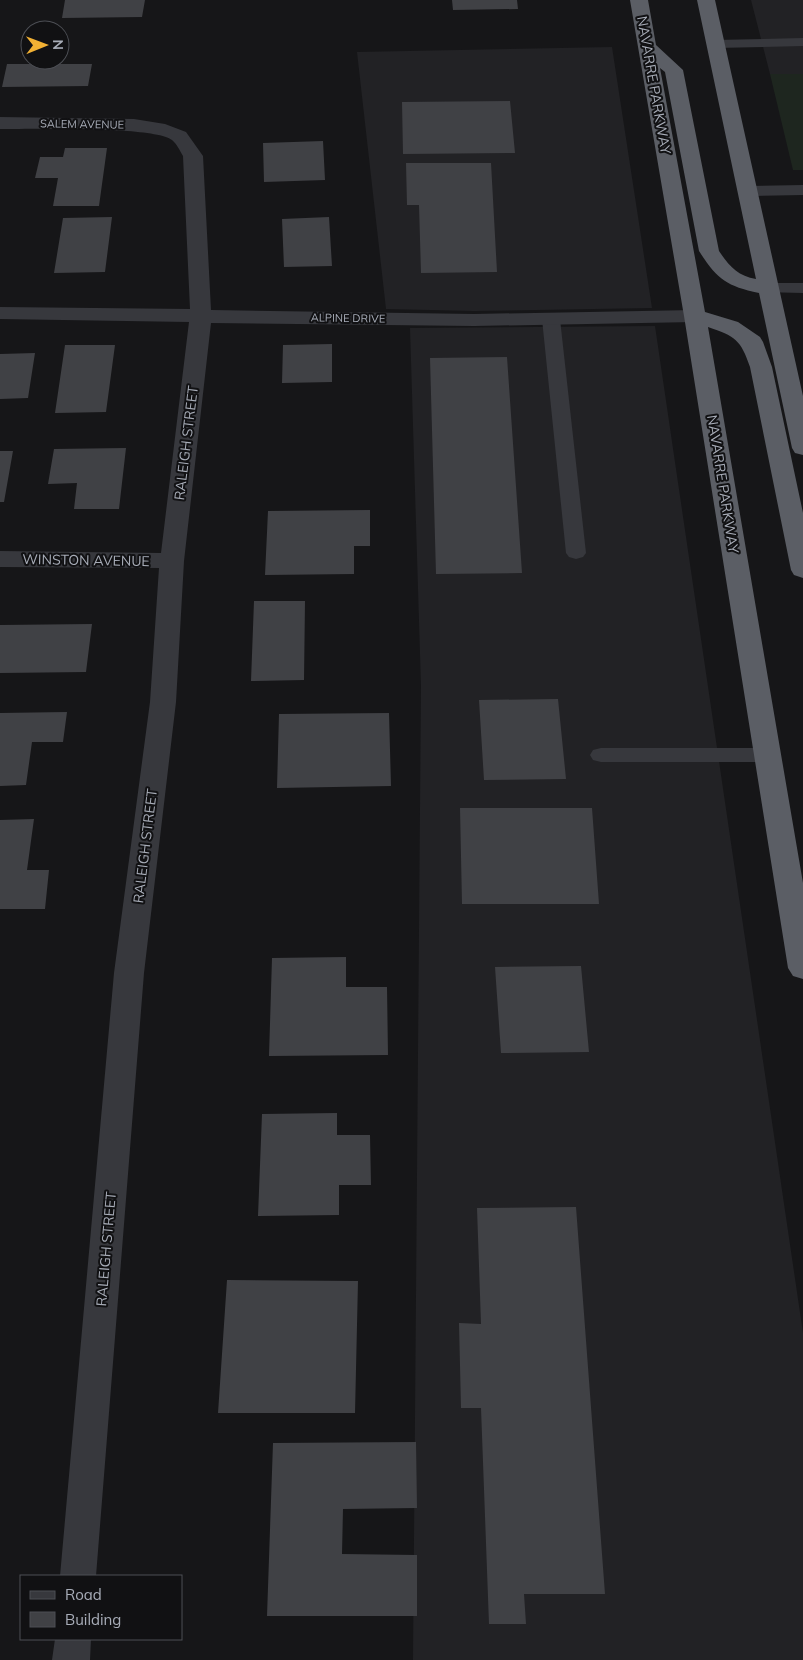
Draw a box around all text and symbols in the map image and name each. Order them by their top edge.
street label: NAVARRE PARKWAY [633,15,675,156]
north arrow [20,20,70,70]
text: N [49,39,67,50]
street label: SALEM AVENUE [40,116,124,132]
street label: ALPINE DRIVE [311,310,385,326]
street label: RALEIGH STREET [170,384,202,501]
street label: NAVARRE PARKWAY [703,413,743,555]
street label: WINSTON AVENUE [22,550,150,570]
street label: RALEIGH STREET [129,787,161,904]
street label: RALEIGH STREET [92,1190,120,1307]
legend [20,1575,182,1640]
text: Road [65,1585,102,1604]
text: Building [65,1610,121,1629]

